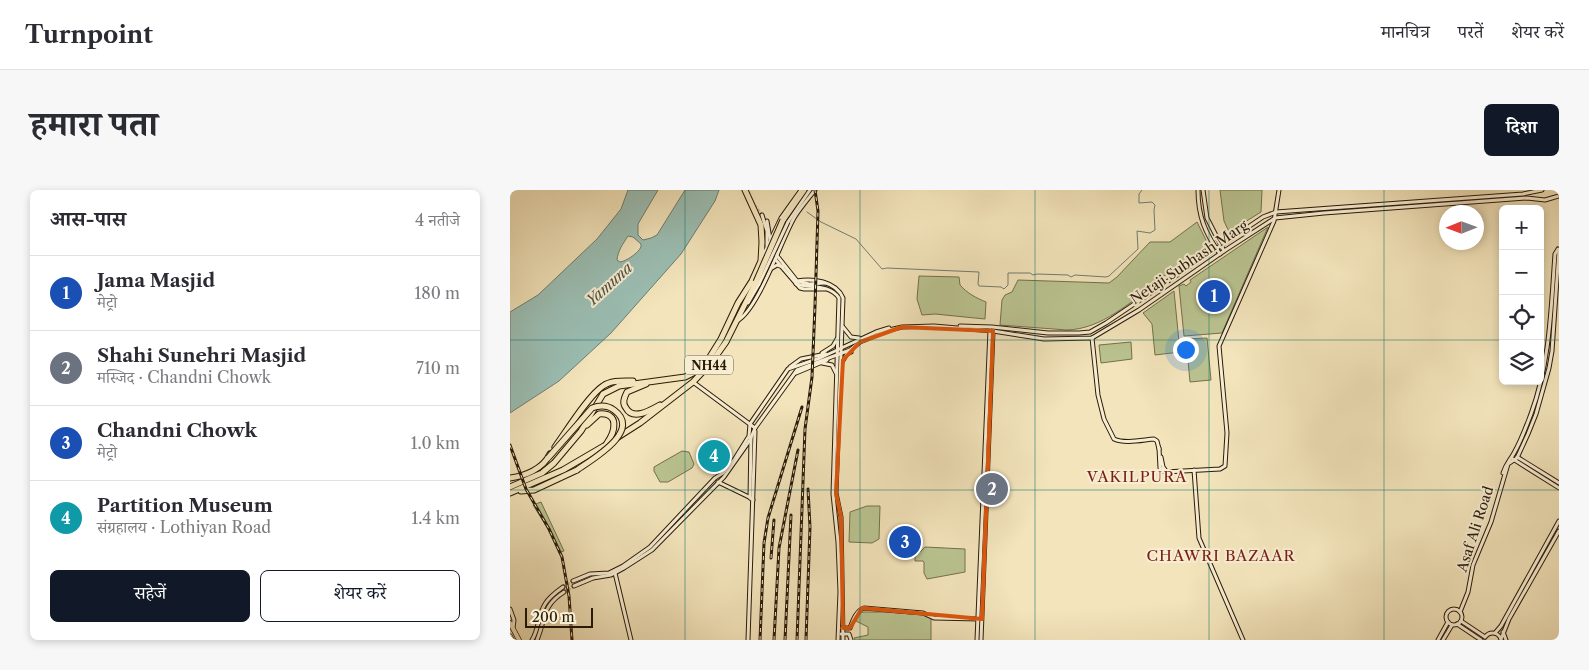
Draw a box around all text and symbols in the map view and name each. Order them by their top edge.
text: Turnpoint [25,20,153,49]
text: मानचित्र [1381,21,1430,43]
text: परतें [1458,21,1484,43]
text: शेयर करें [1512,21,1564,43]
text: हमारा पता [30,102,158,145]
button: दिशा [1484,104,1559,156]
north arrow [1439,205,1484,250]
map controls [1499,205,1544,385]
button: + [1499,205,1544,250]
text: आस-पास [50,206,126,231]
text: 4 नतीजे [415,210,460,230]
street label: Netaji Subhash Marg [1127,216,1252,308]
button: − [1499,250,1544,295]
water label: Yamuna [582,258,636,310]
text: Jama Masjid [97,269,215,292]
pin: 1 [1198,277,1230,315]
text: 1 [62,283,70,303]
text: 180 m [414,283,460,303]
text: मेट्रो [97,292,117,312]
button: locate [1499,295,1544,340]
your location [1173,337,1199,363]
button: layers [1499,340,1544,385]
text: Shahi Sunehri Masjid [97,344,306,367]
road number: NH44 [685,356,733,374]
text: 2 [61,358,71,378]
text: 710 m [416,358,460,378]
text: मस्जिद · Chandni Chowk [97,367,271,387]
text: Chandni Chowk [97,419,257,442]
text: 3 [61,433,71,453]
text: 1.0 km [411,433,460,453]
pin: 4 [698,437,730,475]
text: मेट्रो [97,442,117,462]
district label: VAKILPURA [1086,467,1187,486]
pin: 2 [976,470,1008,508]
street label: Asaf Ali Road [1452,483,1497,575]
text: Partition Museum [97,494,273,517]
text: 4 [61,508,71,528]
text: 1.4 km [411,508,460,528]
text: संग्रहालय · Lothiyan Road [97,517,271,537]
pin: 3 [889,523,921,561]
district label: CHAWRI BAZAAR [1147,546,1296,565]
button: सहेजें [50,570,250,622]
button: शेयर करें [260,570,460,622]
scale bar [525,605,592,628]
text: 200 m [532,608,575,626]

